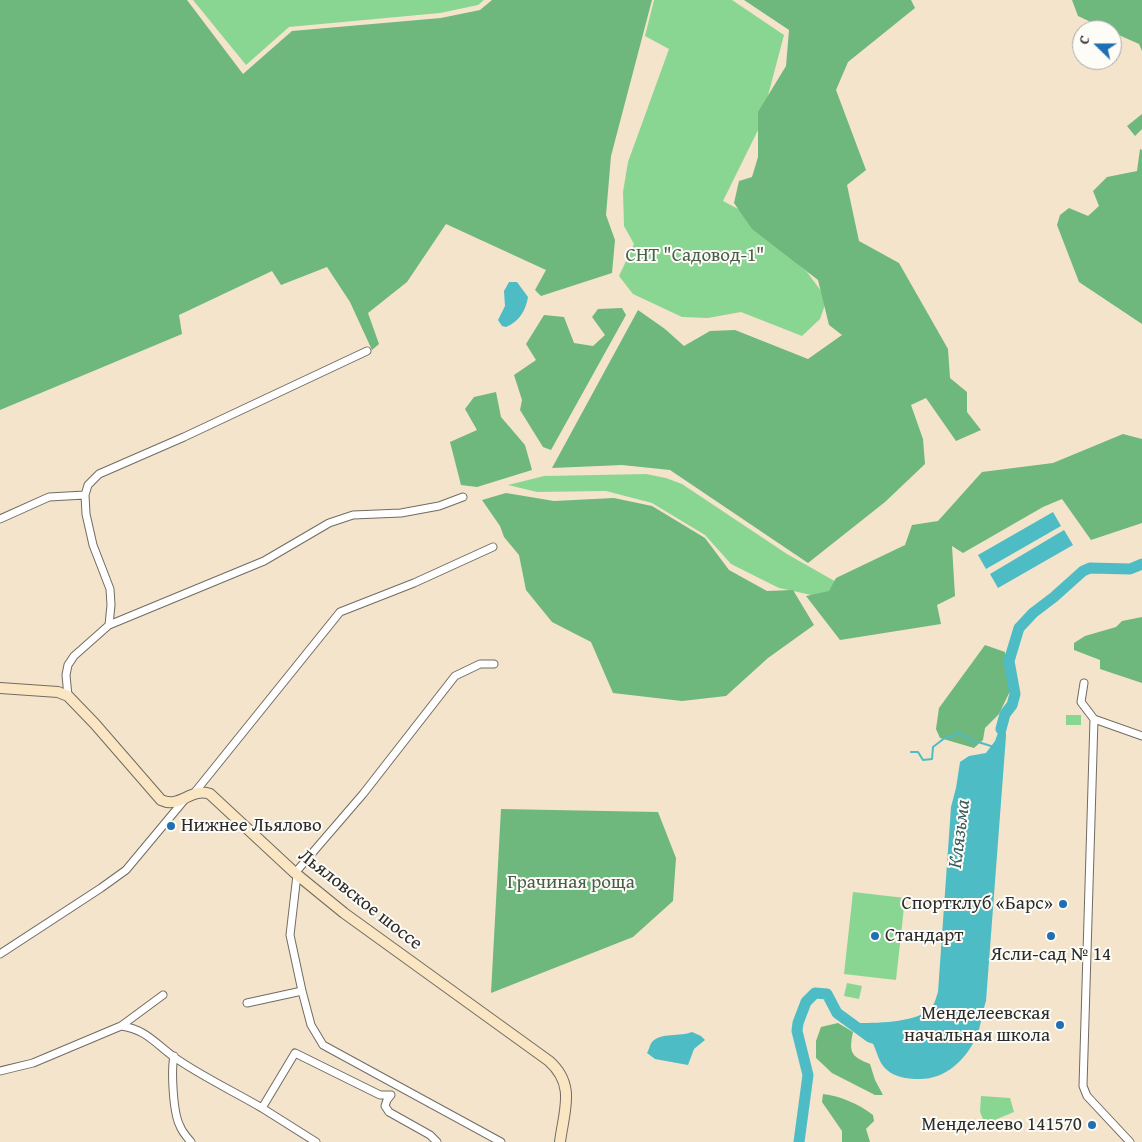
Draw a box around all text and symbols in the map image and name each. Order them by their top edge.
north arrow [1072,20,1122,70]
text: С [1073,32,1095,47]
park label: СНТ "Садовод-1" [626,245,764,267]
water label: Клязьма [944,798,976,870]
place label: Нижнее Льялово [181,815,322,837]
marker: Нижнее Льялово [165,820,177,832]
street label: Льяловское шоссе [293,845,427,955]
park label: Грачиная роща [507,872,635,894]
place label: Спортклуб «Барс» [902,893,1053,915]
marker: Спортклуб «Барс» [1057,898,1069,910]
place label: Стандарт [885,925,963,947]
marker: Стандарт [869,930,881,942]
marker: Ясли-сад № 14 [1045,930,1057,942]
place label: Ясли-сад № 14 [991,944,1111,966]
place label: Менделеевская начальная школа [904,1003,1050,1047]
marker: Менделеевская начальная школа [1054,1019,1066,1031]
place label: Менделеево 141570 [922,1114,1082,1136]
marker: Менделеево 141570 [1086,1119,1098,1131]

